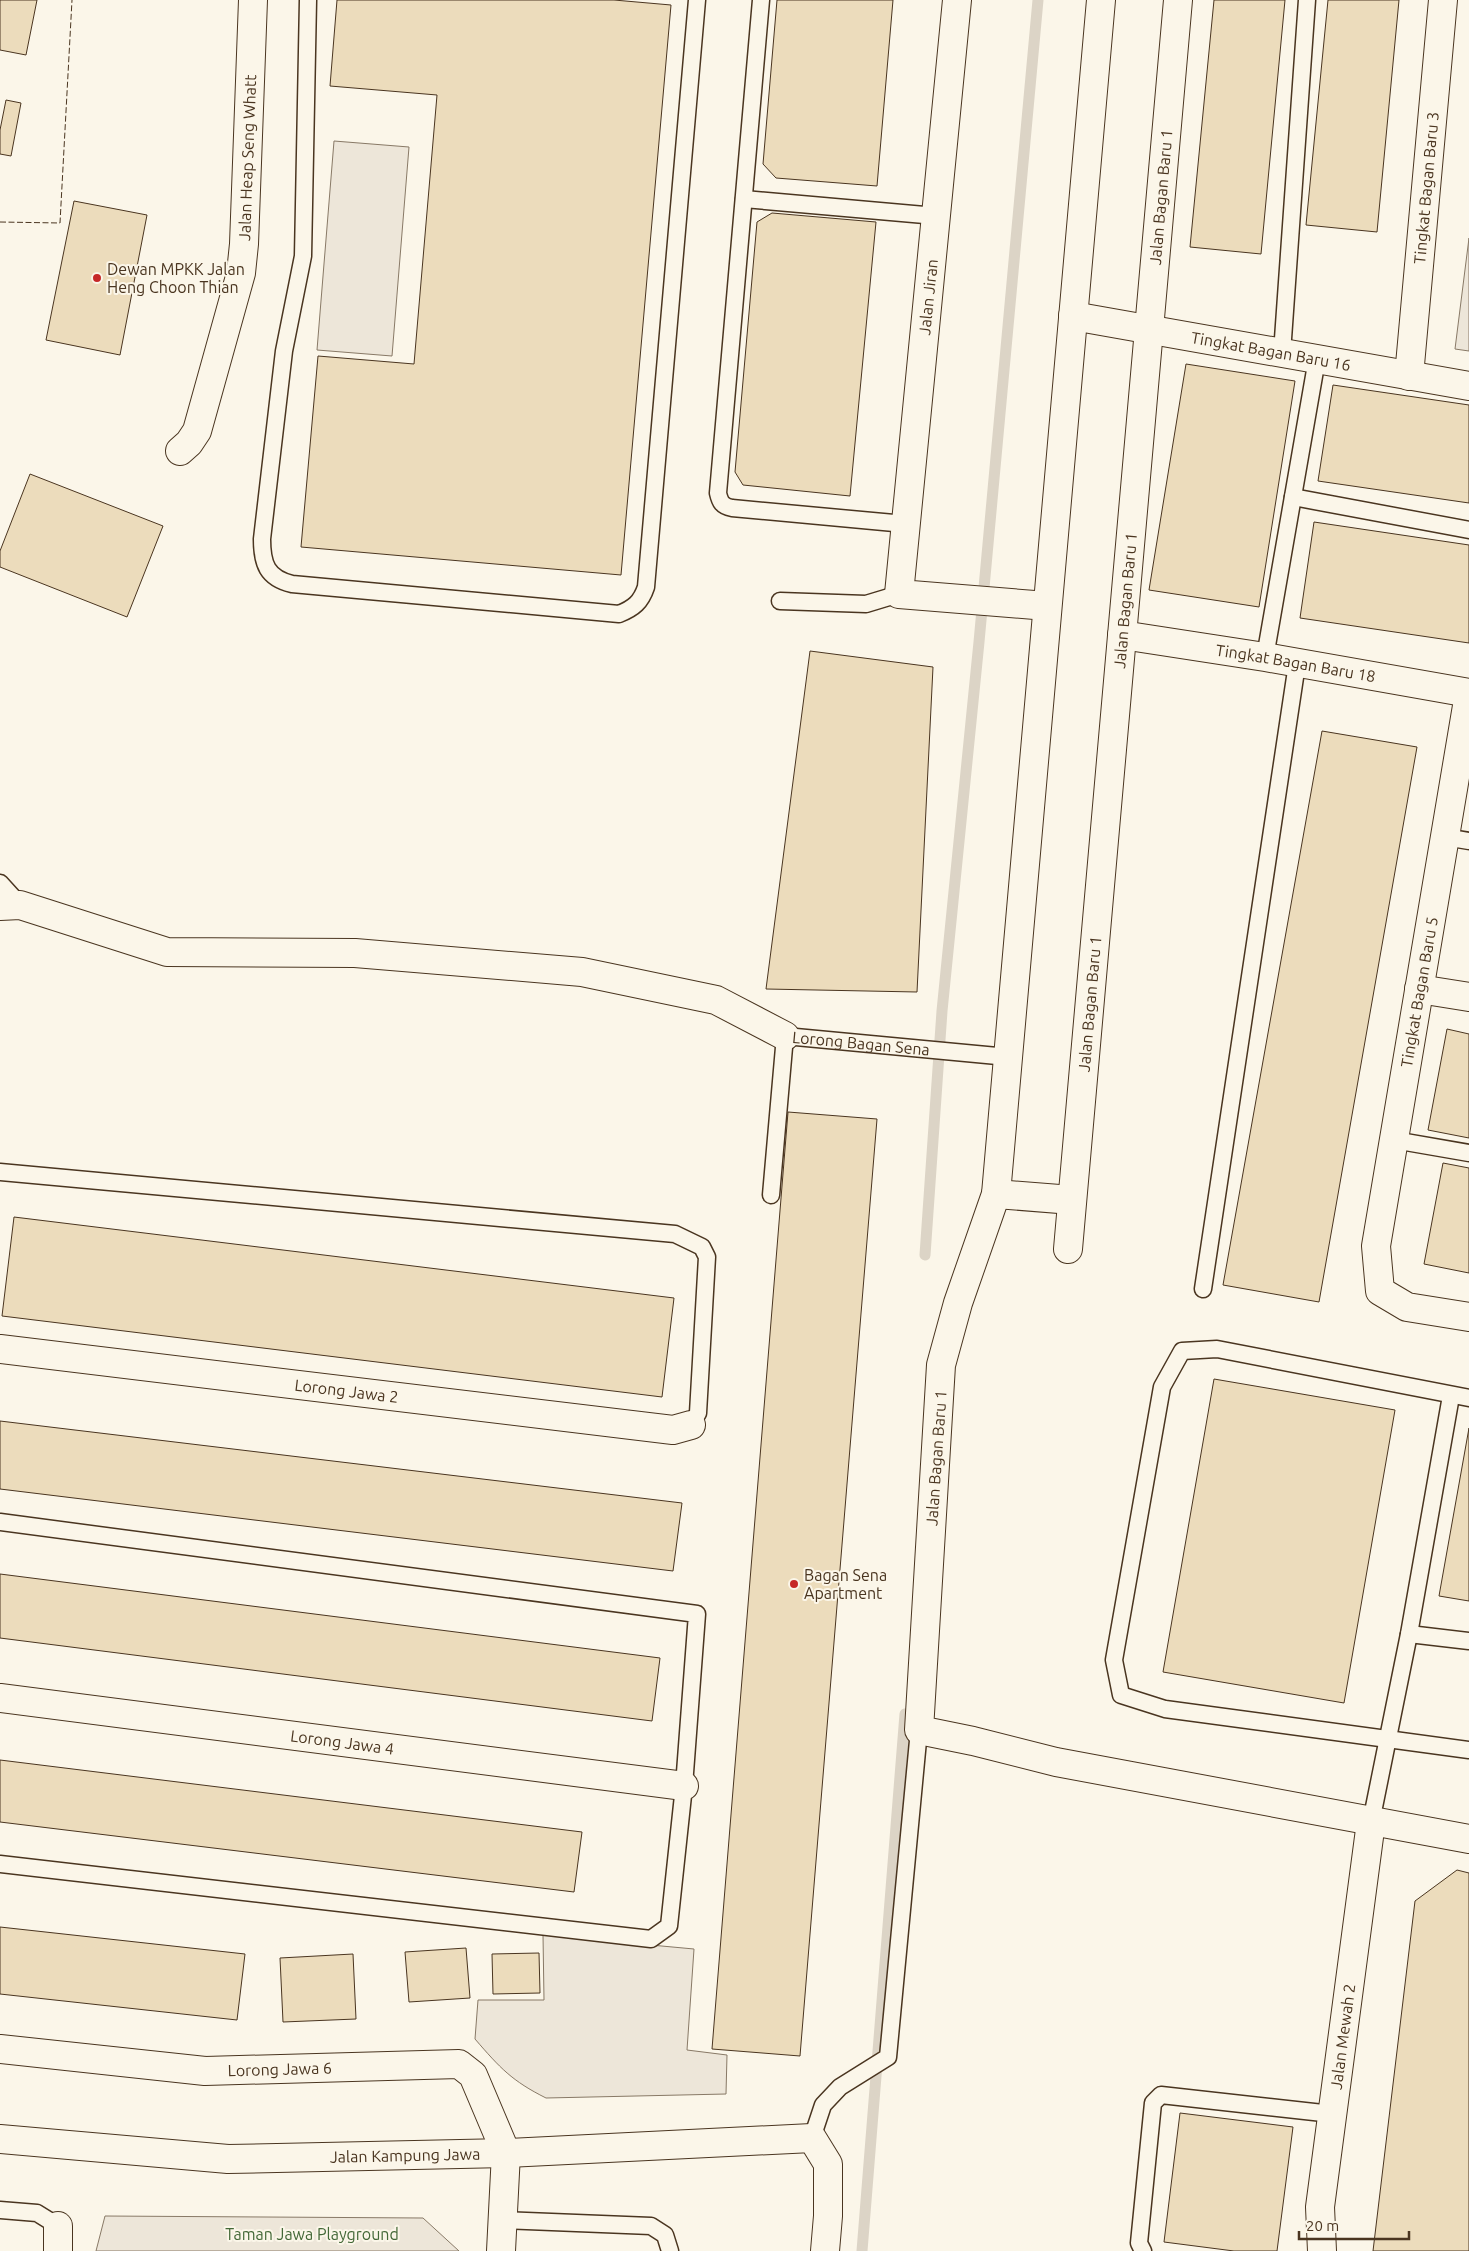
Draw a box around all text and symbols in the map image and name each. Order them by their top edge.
street label: Jalan Heap Seng Whatt [235,73,259,241]
street label: Tingkat Bagan Baru 3 [1410,111,1442,265]
street label: Jalan Bagan Baru 1 [1146,128,1176,266]
street label: Jalan Jiran [915,258,941,336]
place label: Dewan MPKK Jalan Heng Choon Thian [107,260,245,296]
marker: Dewan MPKK Jalan Heng Choon Thian [91,272,103,284]
street label: Tingkat Bagan Baru 16 [1190,328,1352,374]
street label: Jalan Bagan Baru 1 [1110,532,1140,669]
street label: Tingkat Bagan Baru 18 [1215,641,1377,685]
street label: Tingkat Bagan Baru 5 [1397,915,1441,1069]
street label: Jalan Bagan Baru 1 [1075,935,1105,1073]
street label: Lorong Bagan Sena [791,1028,931,1059]
street label: Lorong Jawa 2 [294,1376,399,1406]
street label: Jalan Bagan Baru 1 [922,1389,950,1527]
place label: Bagan Sena Apartment [804,1566,887,1602]
marker: Bagan Sena Apartment [788,1578,800,1590]
street label: Lorong Jawa 4 [289,1726,395,1758]
street label: Jalan Mewah 2 [1327,1983,1359,2091]
street label: Lorong Jawa 6 [227,2059,332,2079]
street label: Jalan Kampung Jawa [330,2145,480,2166]
scale bar [1299,2208,1409,2240]
text: 20 m [1306,2217,1339,2234]
park label: Taman Jawa Playground [225,2225,399,2243]

